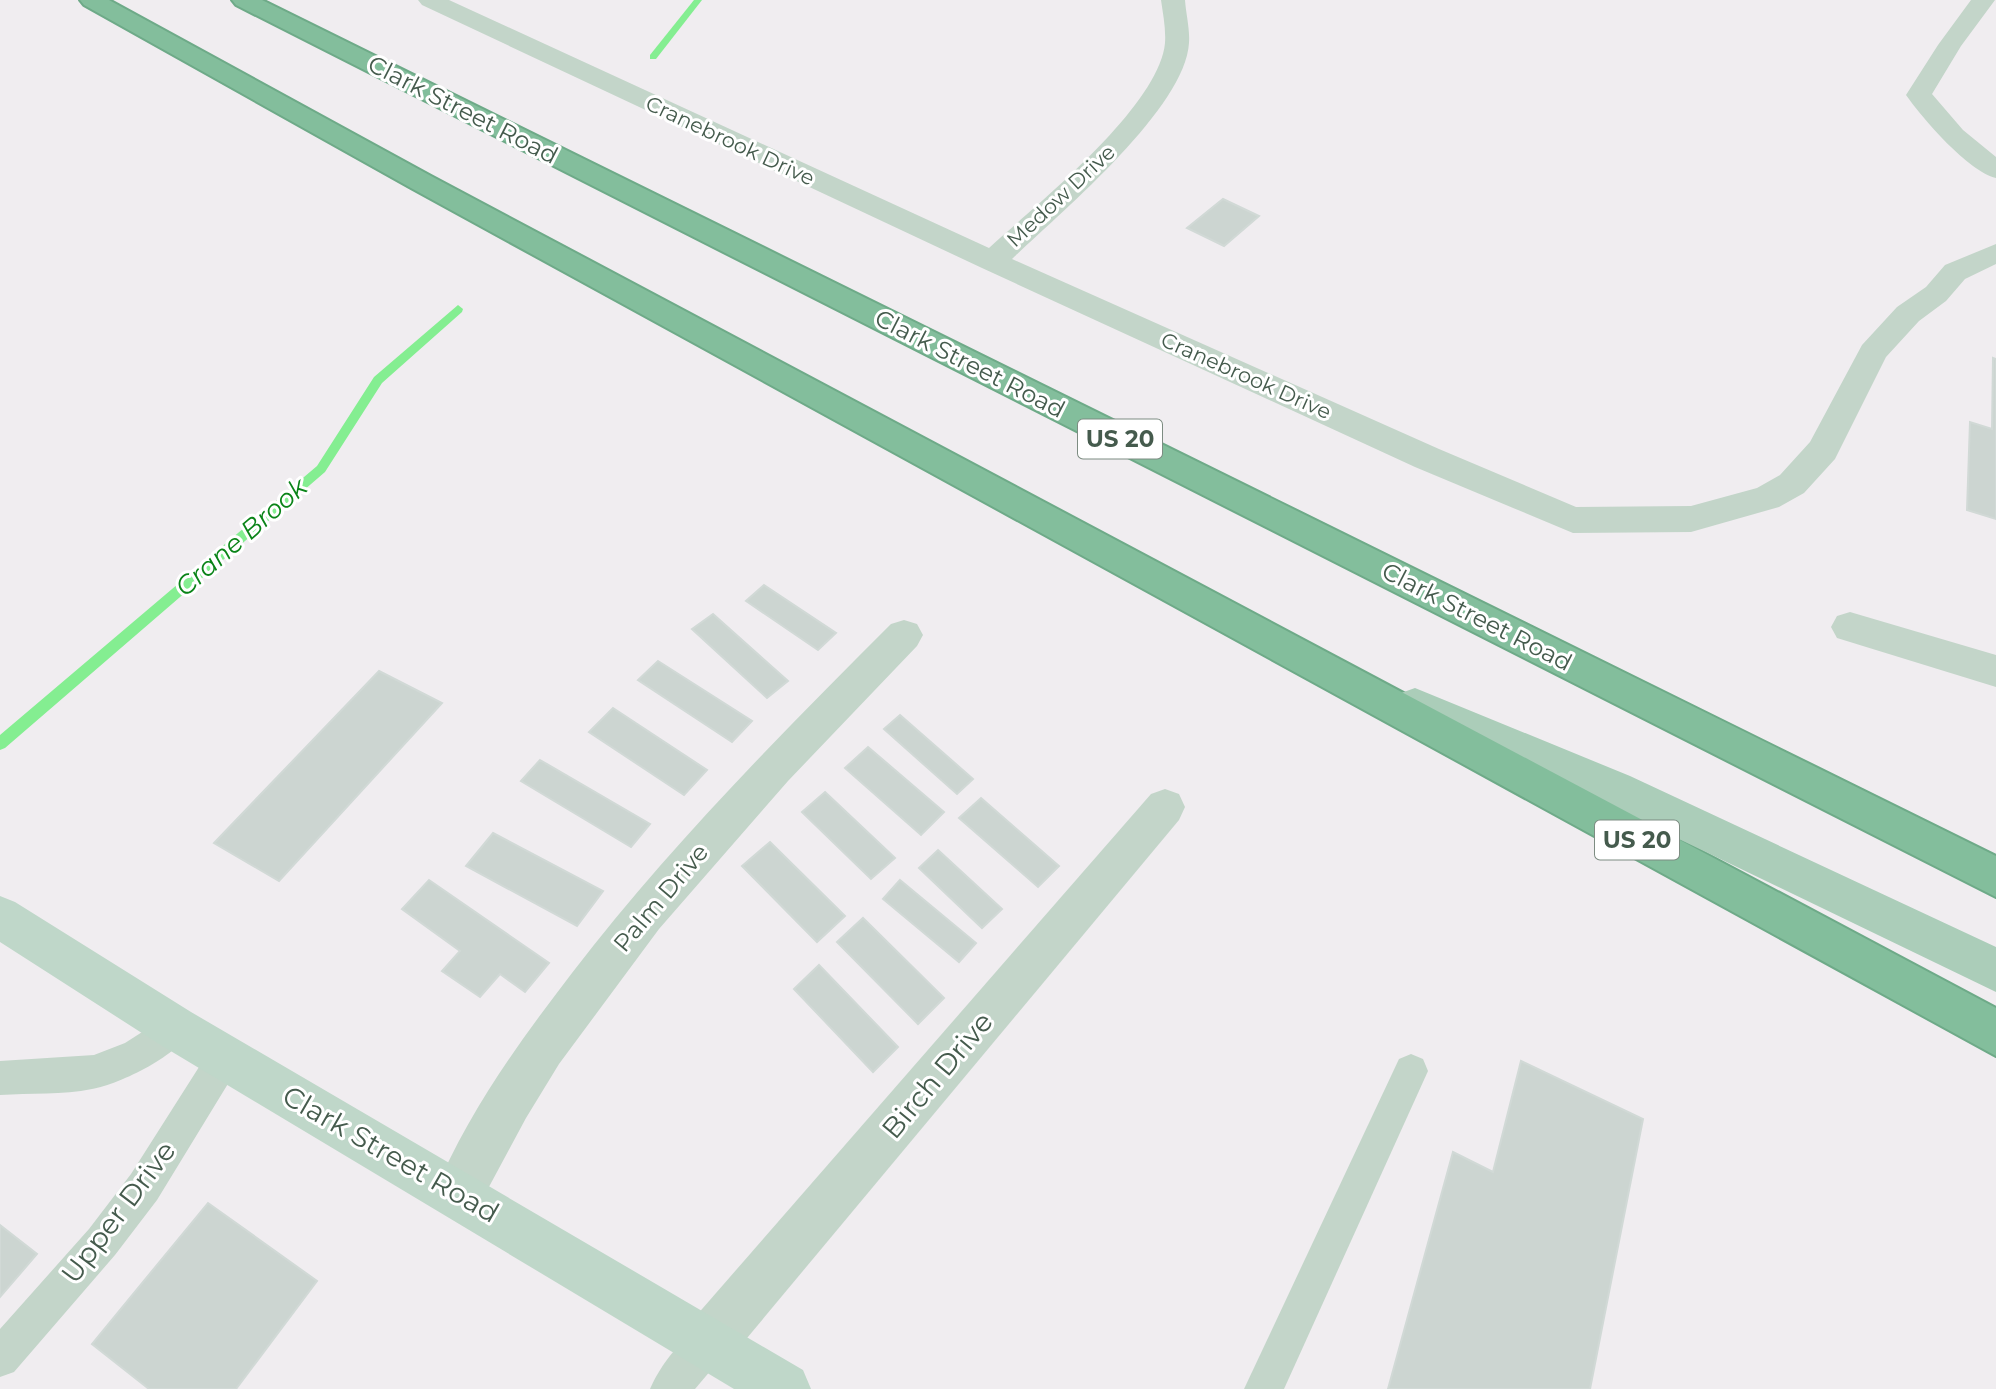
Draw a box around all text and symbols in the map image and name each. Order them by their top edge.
street label: Clark Street Road [363,49,563,170]
street label: Cranebrook Drive [642,90,819,191]
street label: Medow Drive [1001,139,1120,252]
street label: Clark Street Road [870,303,1070,424]
street label: Cranebrook Drive [1157,327,1335,424]
road number: US 20 [1078,420,1162,458]
water label: Crane Brook [169,470,315,603]
street label: Clark Street Road [1377,556,1577,677]
road number: US 20 [1595,820,1679,860]
street label: Palm Drive [607,838,714,958]
street label: Birch Drive [874,1005,1000,1145]
street label: Clark Street Road [277,1078,505,1230]
street label: Upper Drive [54,1134,182,1290]

